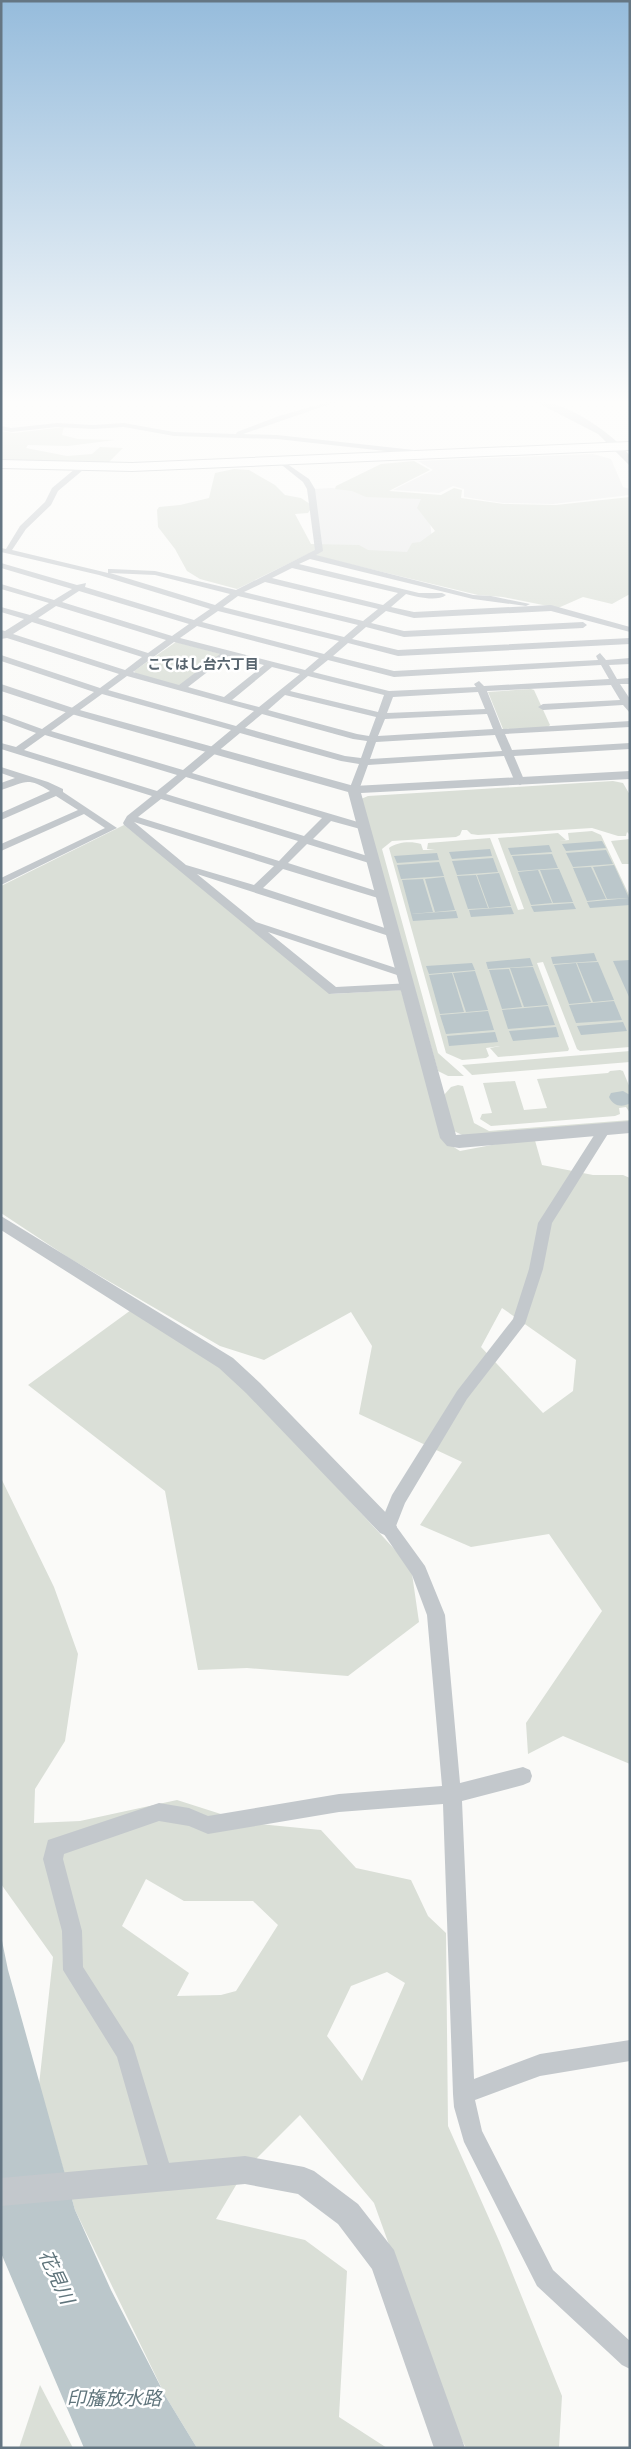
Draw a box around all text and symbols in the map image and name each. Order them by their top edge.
district label: こてはし台六丁目 [147,656,259,673]
water label: 花見川 [34,2247,79,2309]
water label: 印旛放水路 [66,2388,163,2410]

